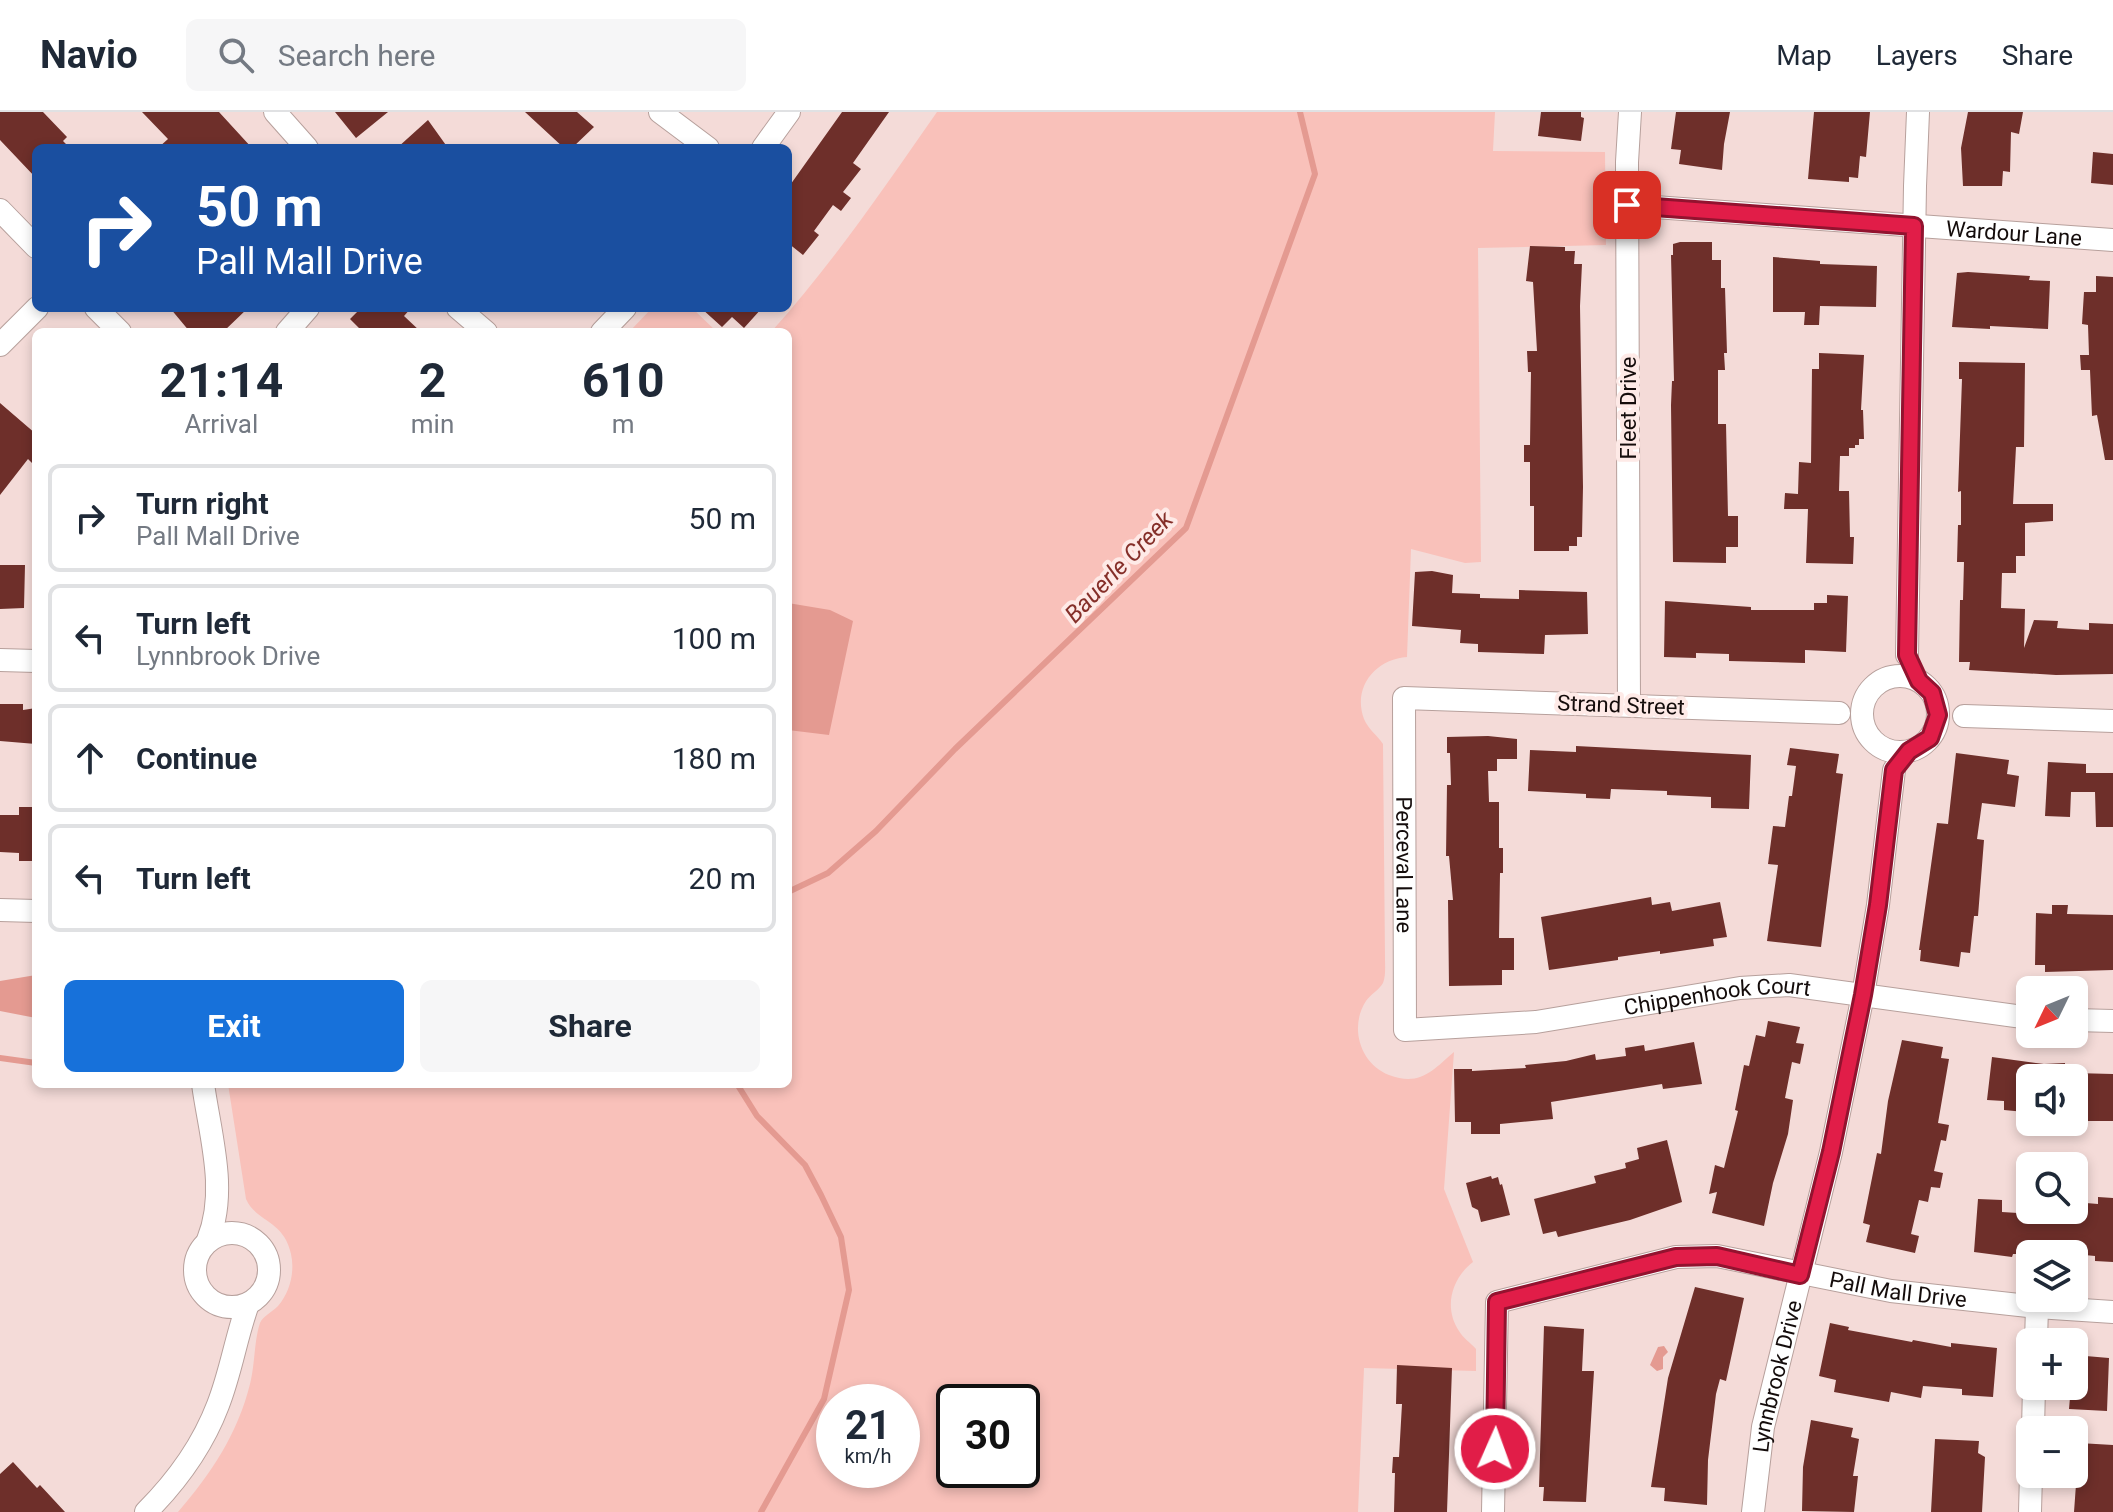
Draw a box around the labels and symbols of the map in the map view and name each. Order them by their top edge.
pin [1593,171,1661,239]
street label: Wardour Lane [1945,216,2083,250]
street label: Fleet Drive [1616,357,1641,459]
water label: Bauerle Creek [1059,505,1180,628]
street label: Strand Street [1557,690,1685,720]
street label: Perceval Lane [1392,796,1417,933]
street label: Chippenhook Court [1622,972,1812,1020]
north arrow [2016,976,2088,1048]
street label: Pall Mall Drive [1827,1266,1968,1312]
street label: Lynnbrook Drive [1748,1297,1806,1454]
speed limit sign: 30 [936,1384,1040,1488]
position arrow [1453,1407,1537,1491]

